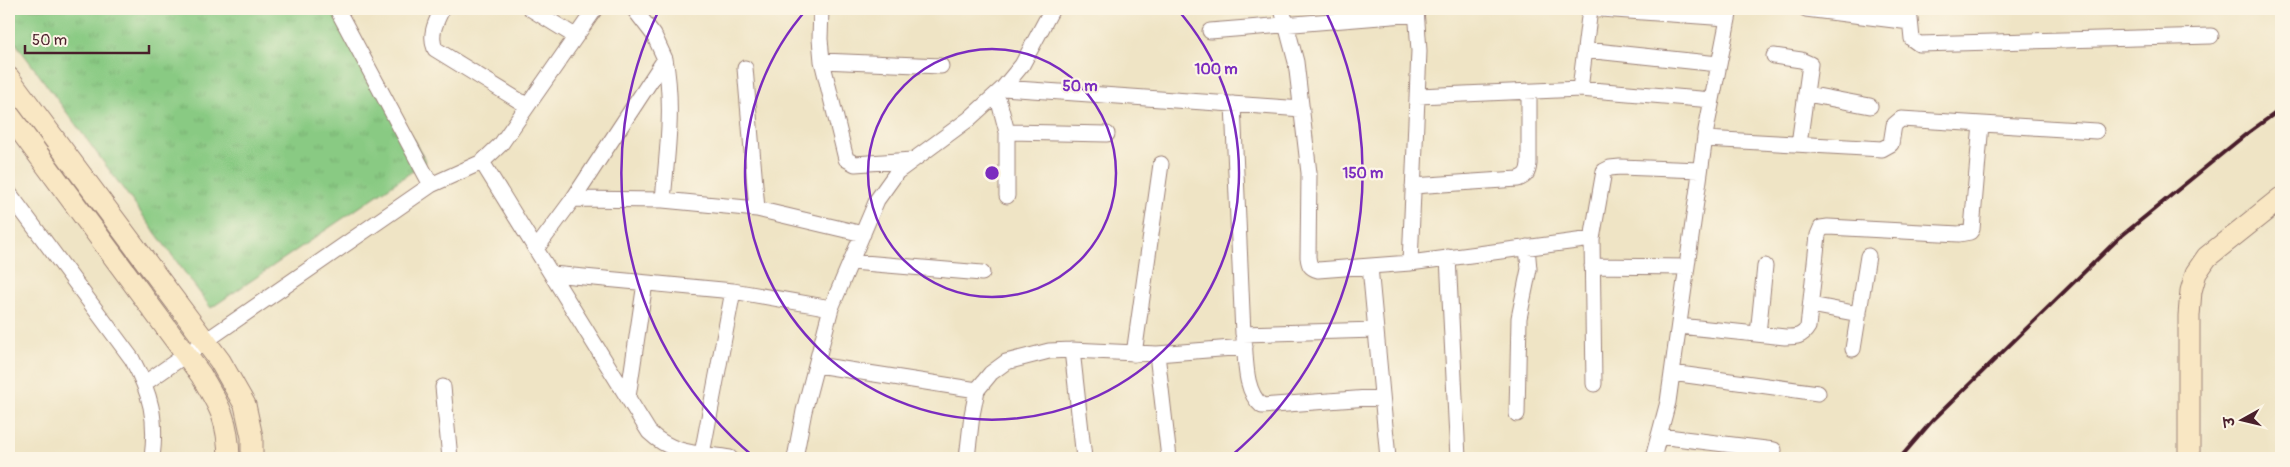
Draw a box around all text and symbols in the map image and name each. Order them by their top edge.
scale bar [25,22,149,54]
text: 50 m [32,31,67,50]
text: 100 m [1195,60,1237,79]
text: 50 m [1063,77,1097,96]
centre of rings [983,164,1001,182]
text: 150 m [1343,164,1383,183]
north arrow [2218,394,2268,444]
text: उ [2220,414,2239,430]

